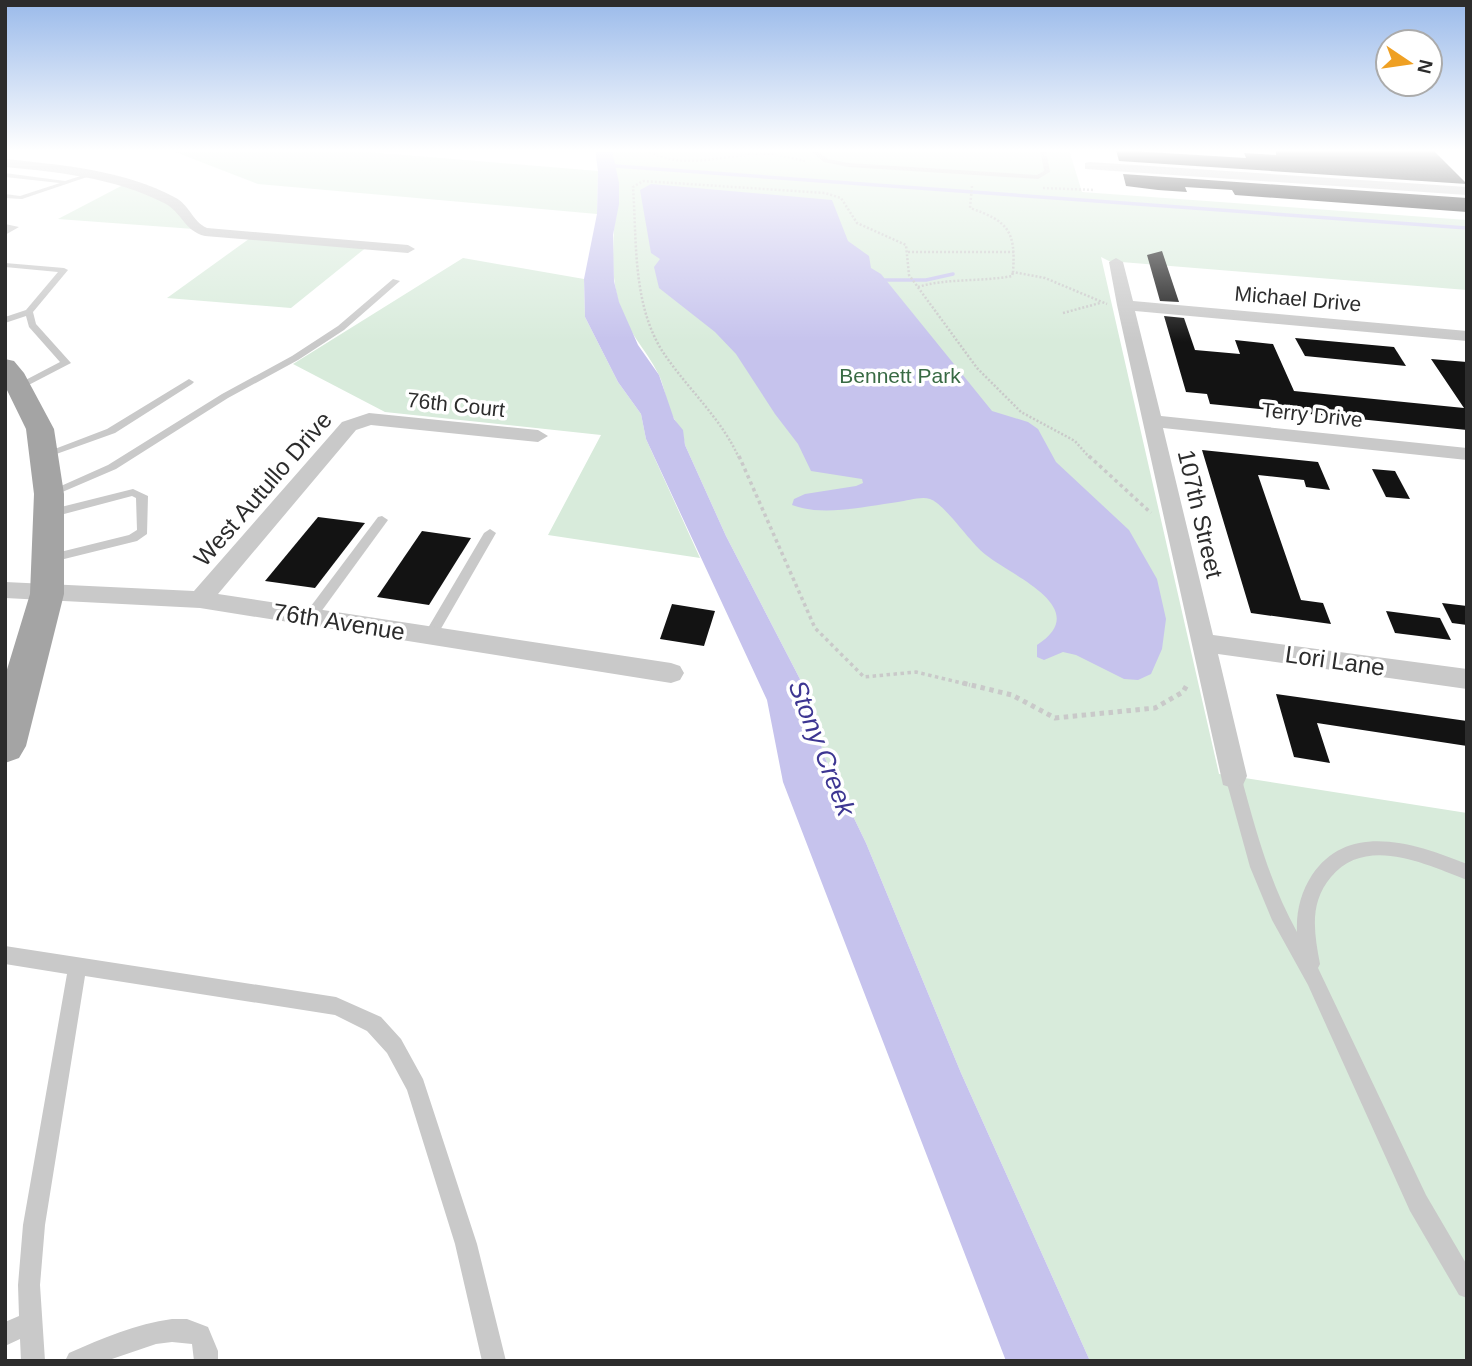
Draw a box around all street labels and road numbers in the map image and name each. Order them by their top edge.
street label: Michael Drive [1234,282,1362,316]
street label: 76th Court [406,388,506,421]
street label: Terry Drive [1260,398,1364,431]
street label: West Autullo Drive [188,406,337,571]
street label: 107th Street [1173,447,1228,581]
street label: 76th Avenue [271,598,407,645]
street label: Lori Lane [1284,640,1387,681]

